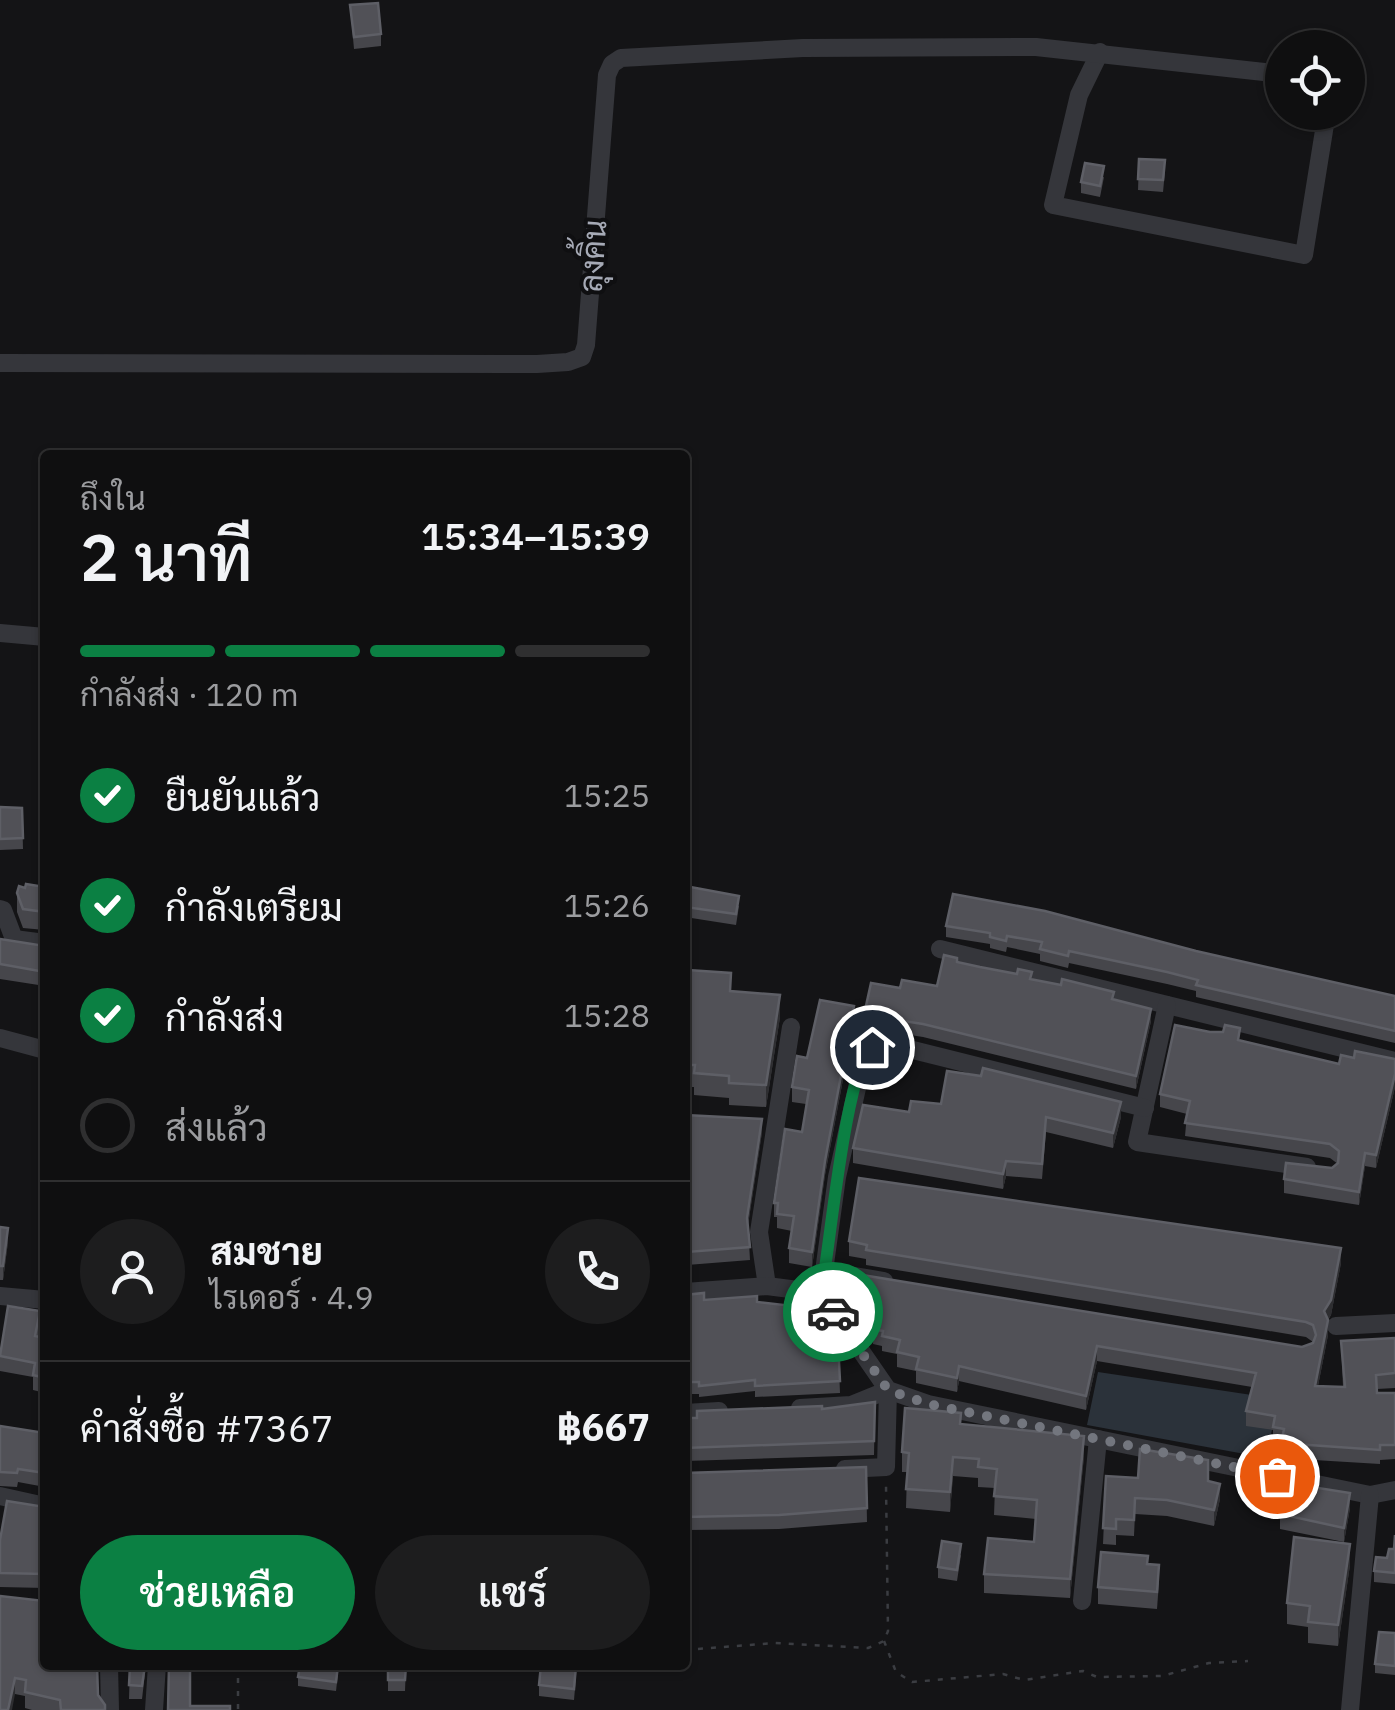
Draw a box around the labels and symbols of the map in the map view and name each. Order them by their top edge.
street label: ลุงคิ้น [563,218,617,294]
pin [830,1005,915,1090]
courier [783,1262,883,1362]
pin [1235,1434,1320,1519]

